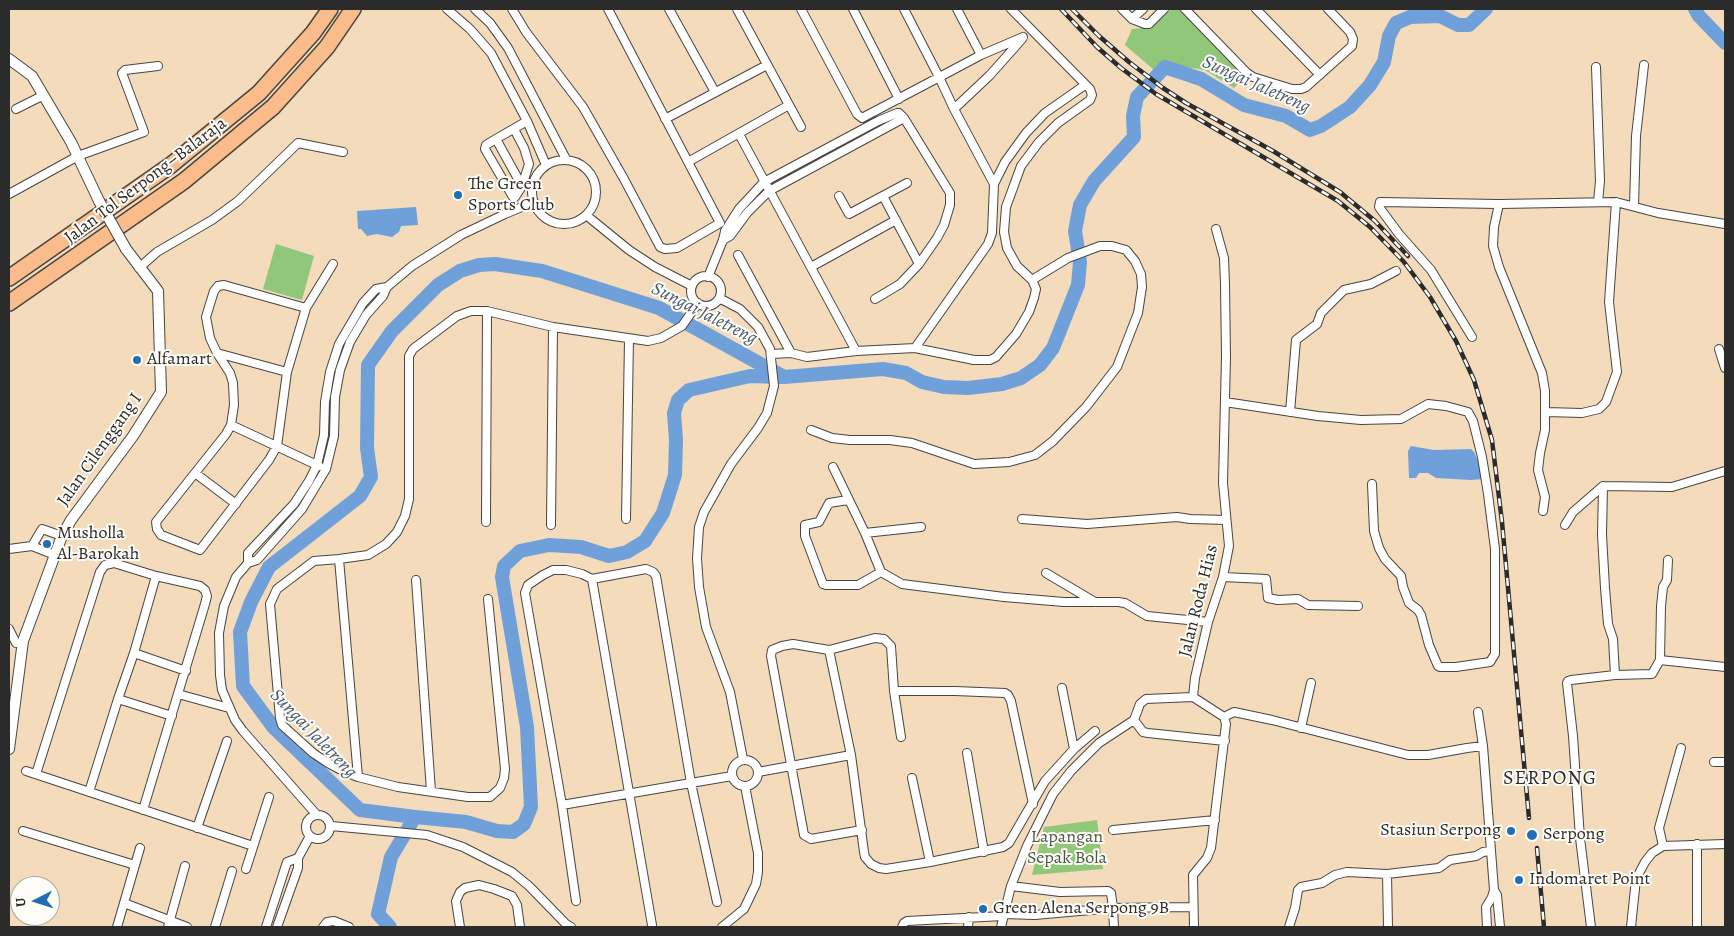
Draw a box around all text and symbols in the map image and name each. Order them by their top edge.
water label: Sungai Jaletreng [1198,51,1314,119]
street label: Jalan Tol Serpong–Balaraja [61,113,231,249]
place label: The Green Sports Club [468,174,554,216]
marker: The Green Sports Club [452,189,464,201]
water label: Sungai Jaletreng [647,278,761,350]
place label: Alfamart [147,349,212,371]
marker: Alfamart [131,354,143,366]
street label: Jalan Cilenggang I [53,389,147,511]
place label: Musholla Al-Barokah [57,523,139,566]
marker: Musholla Al-Barokah [41,538,53,550]
street label: Jalan Roda Hias [1175,543,1223,659]
water label: Sungai Jaletreng [265,684,361,784]
district label: SERPONG [1502,767,1598,791]
place label: Stasiun Serpong [1380,820,1501,842]
place label: Serpong [1543,824,1604,846]
marker: Stasiun Serpong [1505,825,1517,837]
park label: Lapangan Sepak Bola [1027,827,1107,870]
marker: Serpong [1525,828,1539,842]
place label: Indomaret Point [1529,869,1650,891]
marker: Indomaret Point [1513,874,1525,886]
north arrow [10,876,60,926]
text: U [11,897,30,908]
place label: Green Alena Serpong 9B [993,898,1169,920]
marker: Green Alena Serpong 9B [977,903,989,915]

